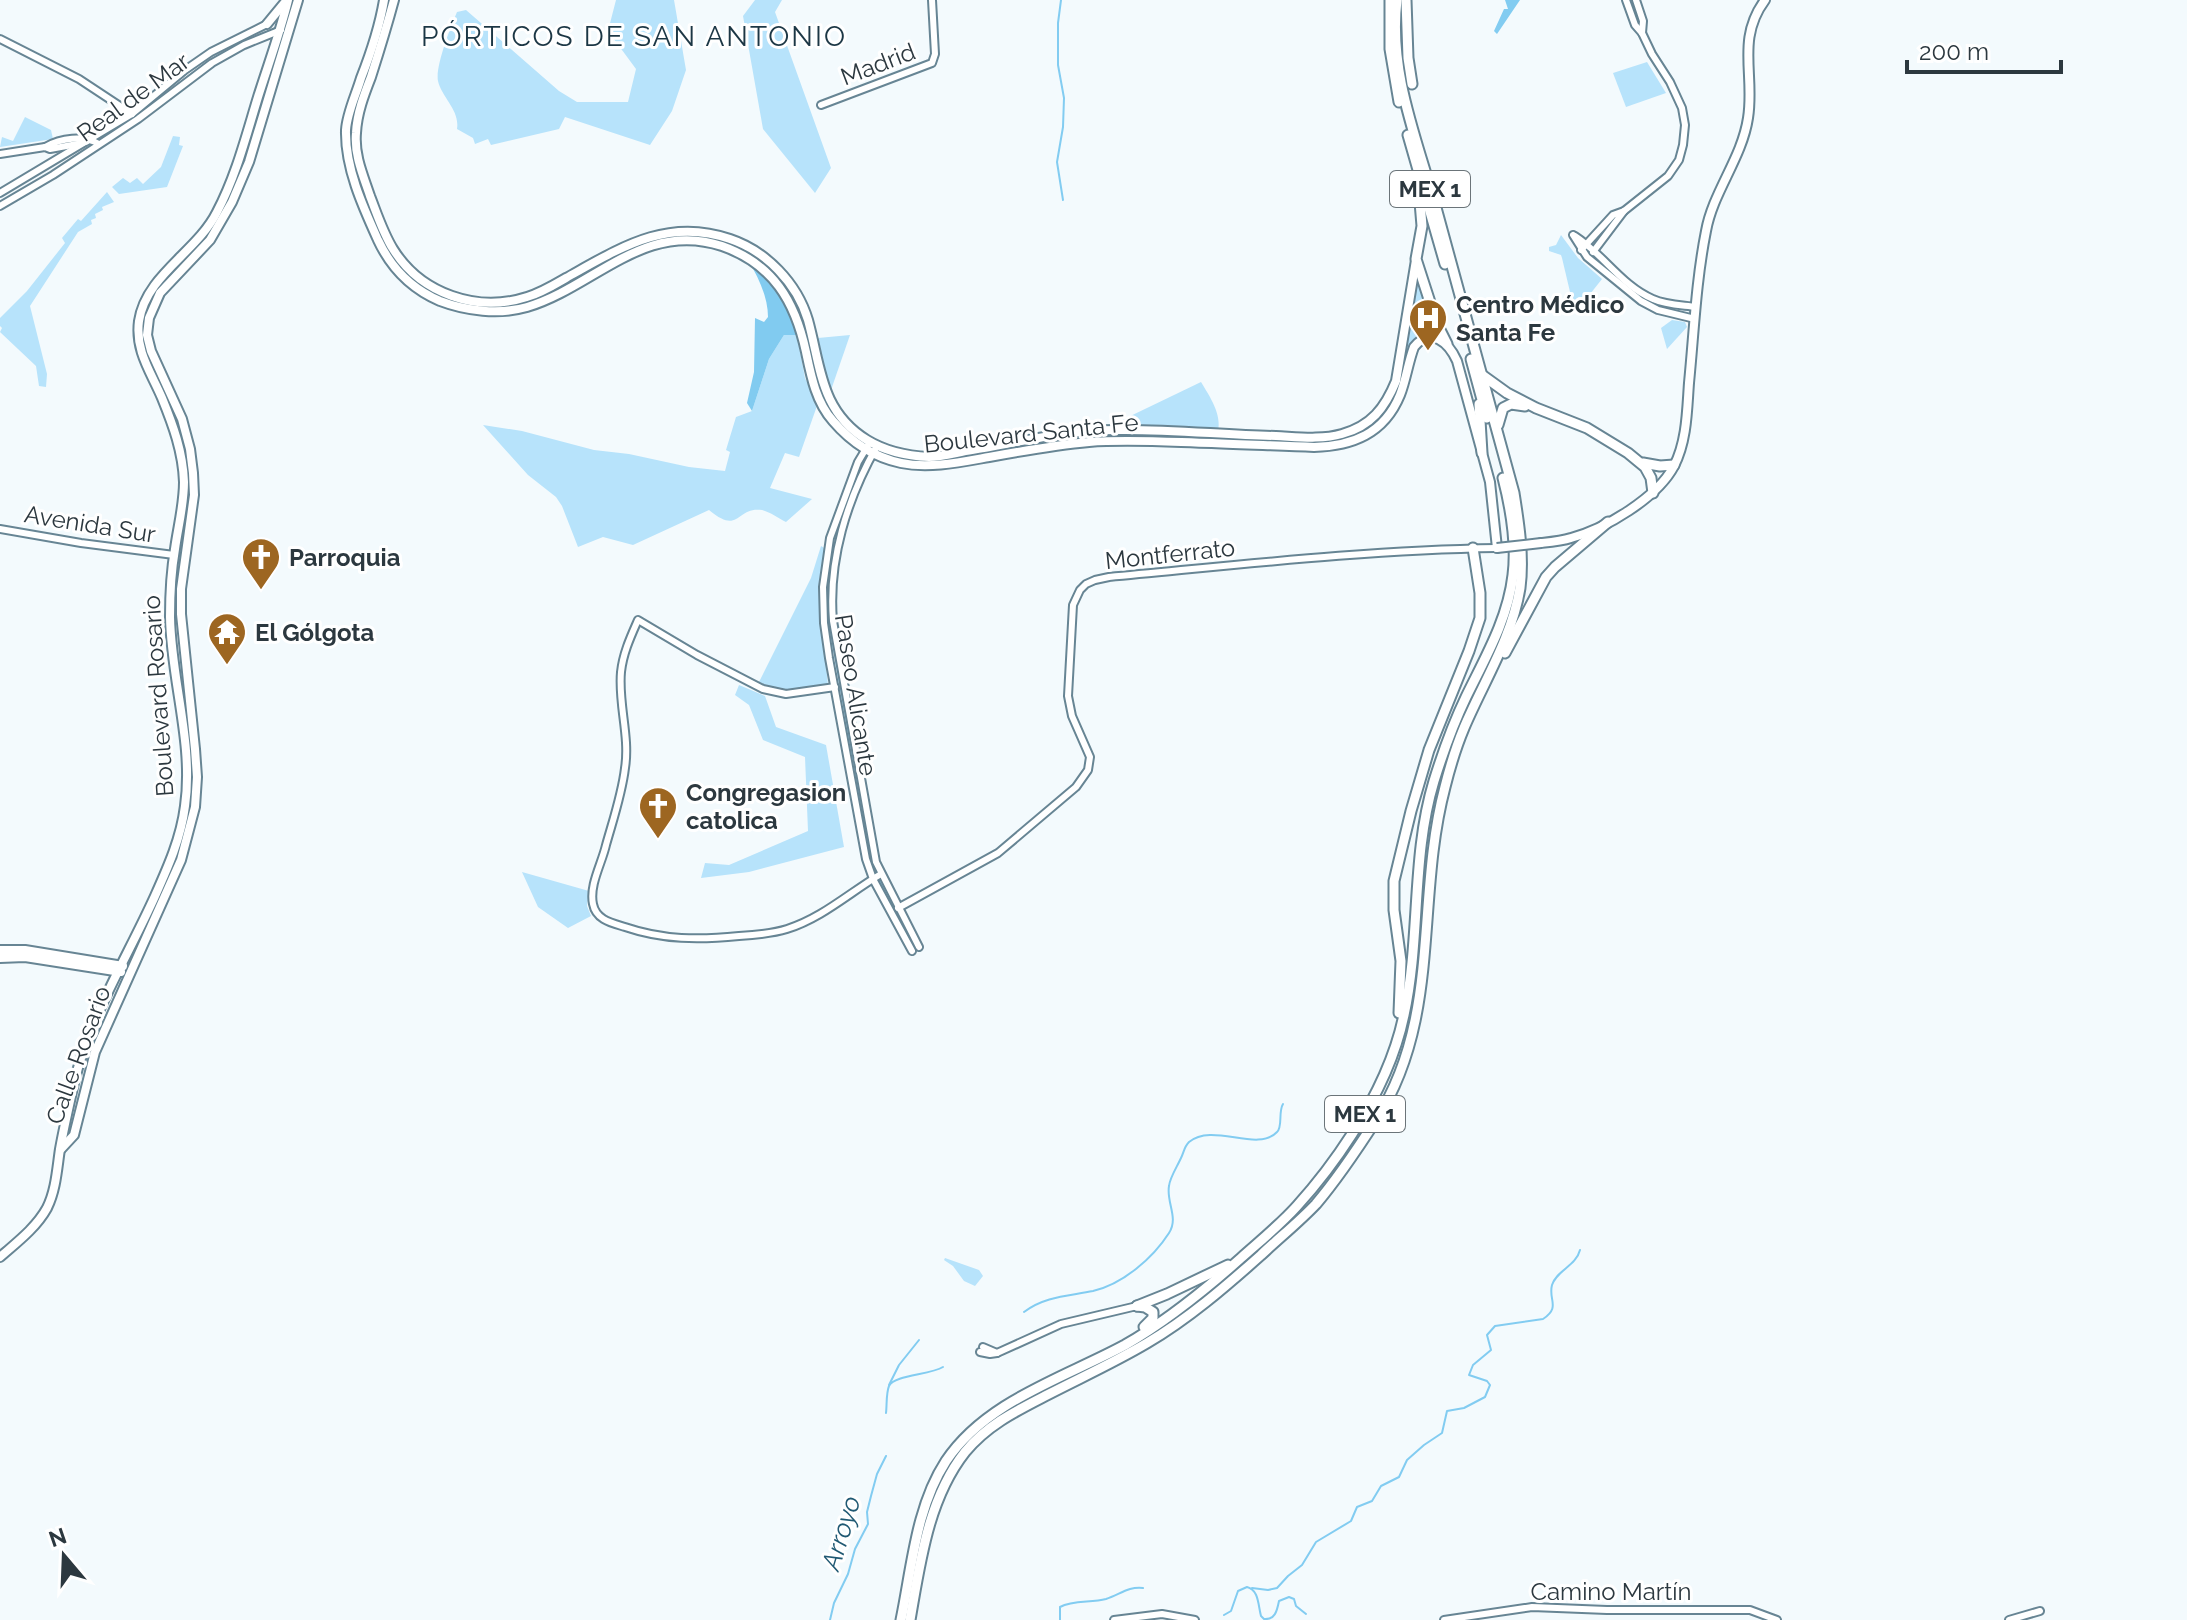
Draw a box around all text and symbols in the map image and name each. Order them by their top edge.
district label: PÓRTICOS DE SAN ANTONIO [421,20,847,53]
scale bar [1907,24,2061,74]
street label: Madrid [837,37,919,91]
text: 200 m [1919,37,1989,66]
street label: Real de Mar [71,46,195,148]
road number: MEX 1 [1390,171,1470,207]
place label: Centro Médico Santa Fe [1456,290,1624,347]
hospital icon: Centro Médico Santa Fe [1407,297,1449,352]
street label: Boulevard Santa Fe [922,407,1140,459]
street label: Avenida Sur [22,499,158,549]
street label: Montferrato [1104,533,1236,575]
church icon: Parroquia [240,536,282,591]
place label: Parroquia [289,543,401,572]
street label: Boulevard Rosario [137,594,179,798]
temple icon: El Gólgota [206,611,248,666]
street label: Paseo Alicante [829,612,883,778]
place label: El Gólgota [255,618,374,647]
place label: Congregasion catolica [686,778,846,835]
church icon: Congregasion catolica [637,785,679,840]
street label: Calle Rosario [40,982,116,1128]
road number: MEX 1 [1325,1096,1405,1132]
water label: Arroyo [815,1492,866,1576]
north arrow [24,1516,104,1596]
text: N [45,1522,70,1552]
street label: Camino Martín [1531,1577,1691,1606]

